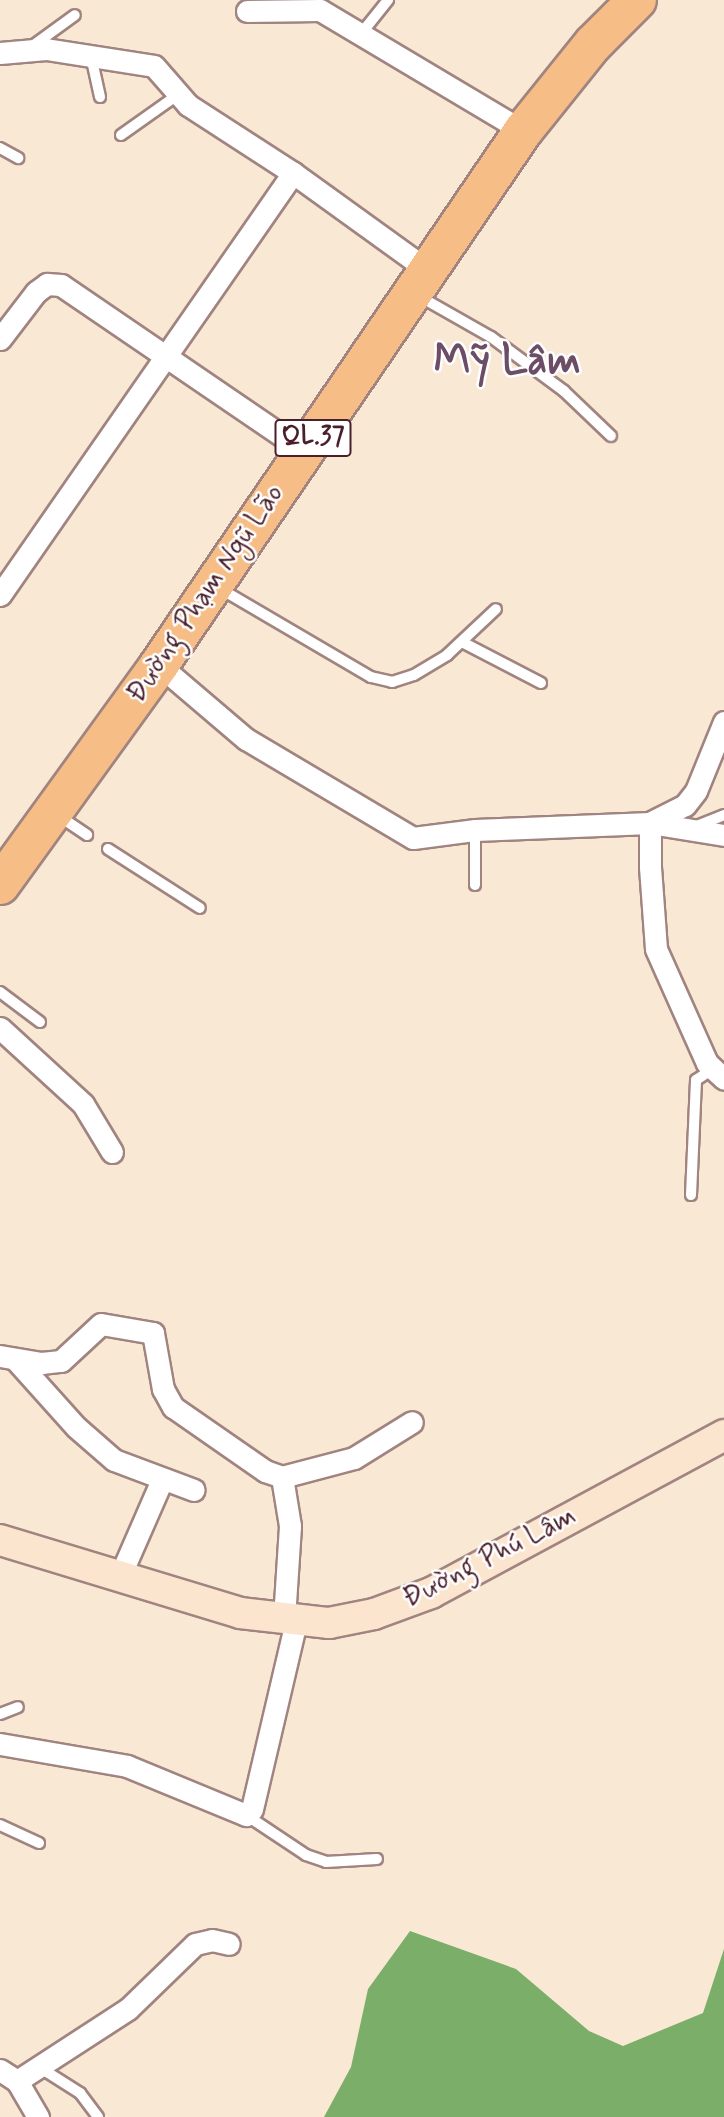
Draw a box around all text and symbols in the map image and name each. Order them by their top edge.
district label: Mỹ Lâm [433,337,581,387]
road number: QL.37 [274,416,352,460]
street label: Đường Phạm Ngũ Lão [121,479,291,709]
street label: Đường Phú Lâm [398,1500,582,1616]

